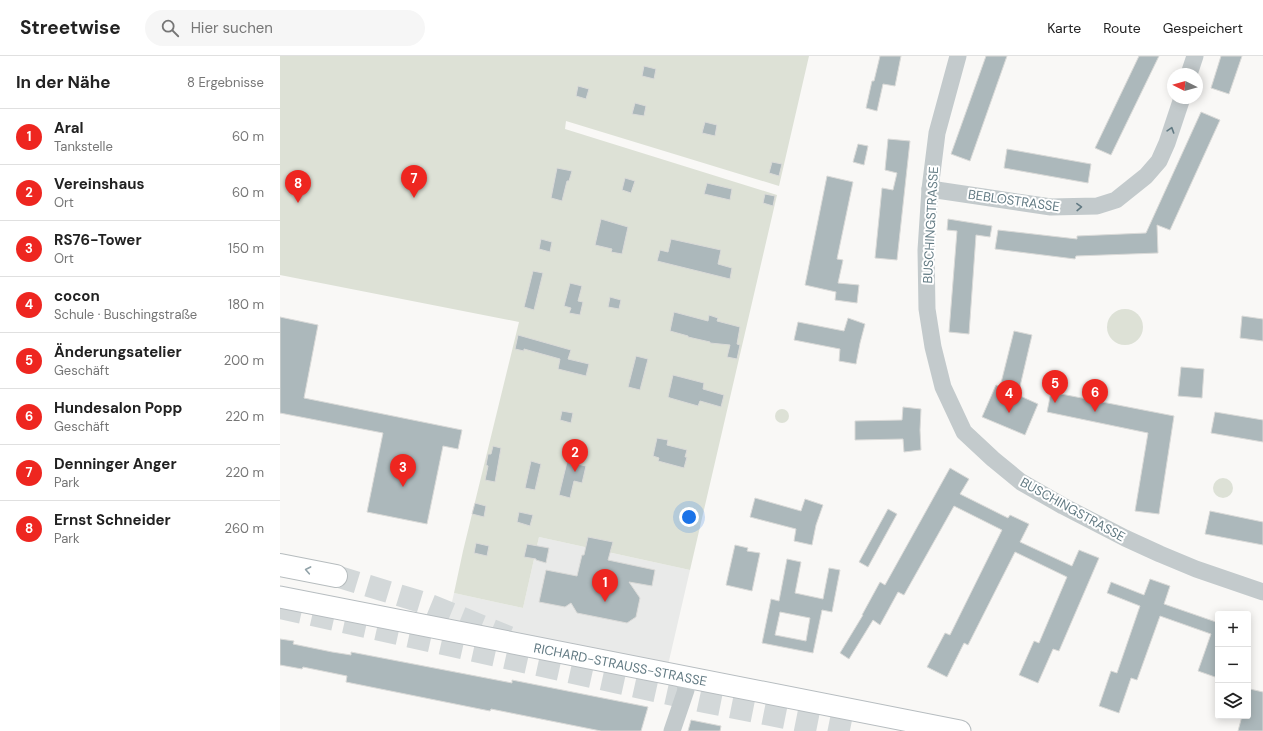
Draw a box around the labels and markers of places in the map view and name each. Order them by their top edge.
pin: 7 [401,165,427,198]
pin: 8 [285,170,311,203]
pin: 5 [1042,370,1068,403]
pin: 6 [1082,379,1108,412]
pin: 4 [996,380,1022,413]
pin: 2 [562,439,588,472]
pin: 3 [390,454,416,487]
pin: 1 [592,569,618,602]

